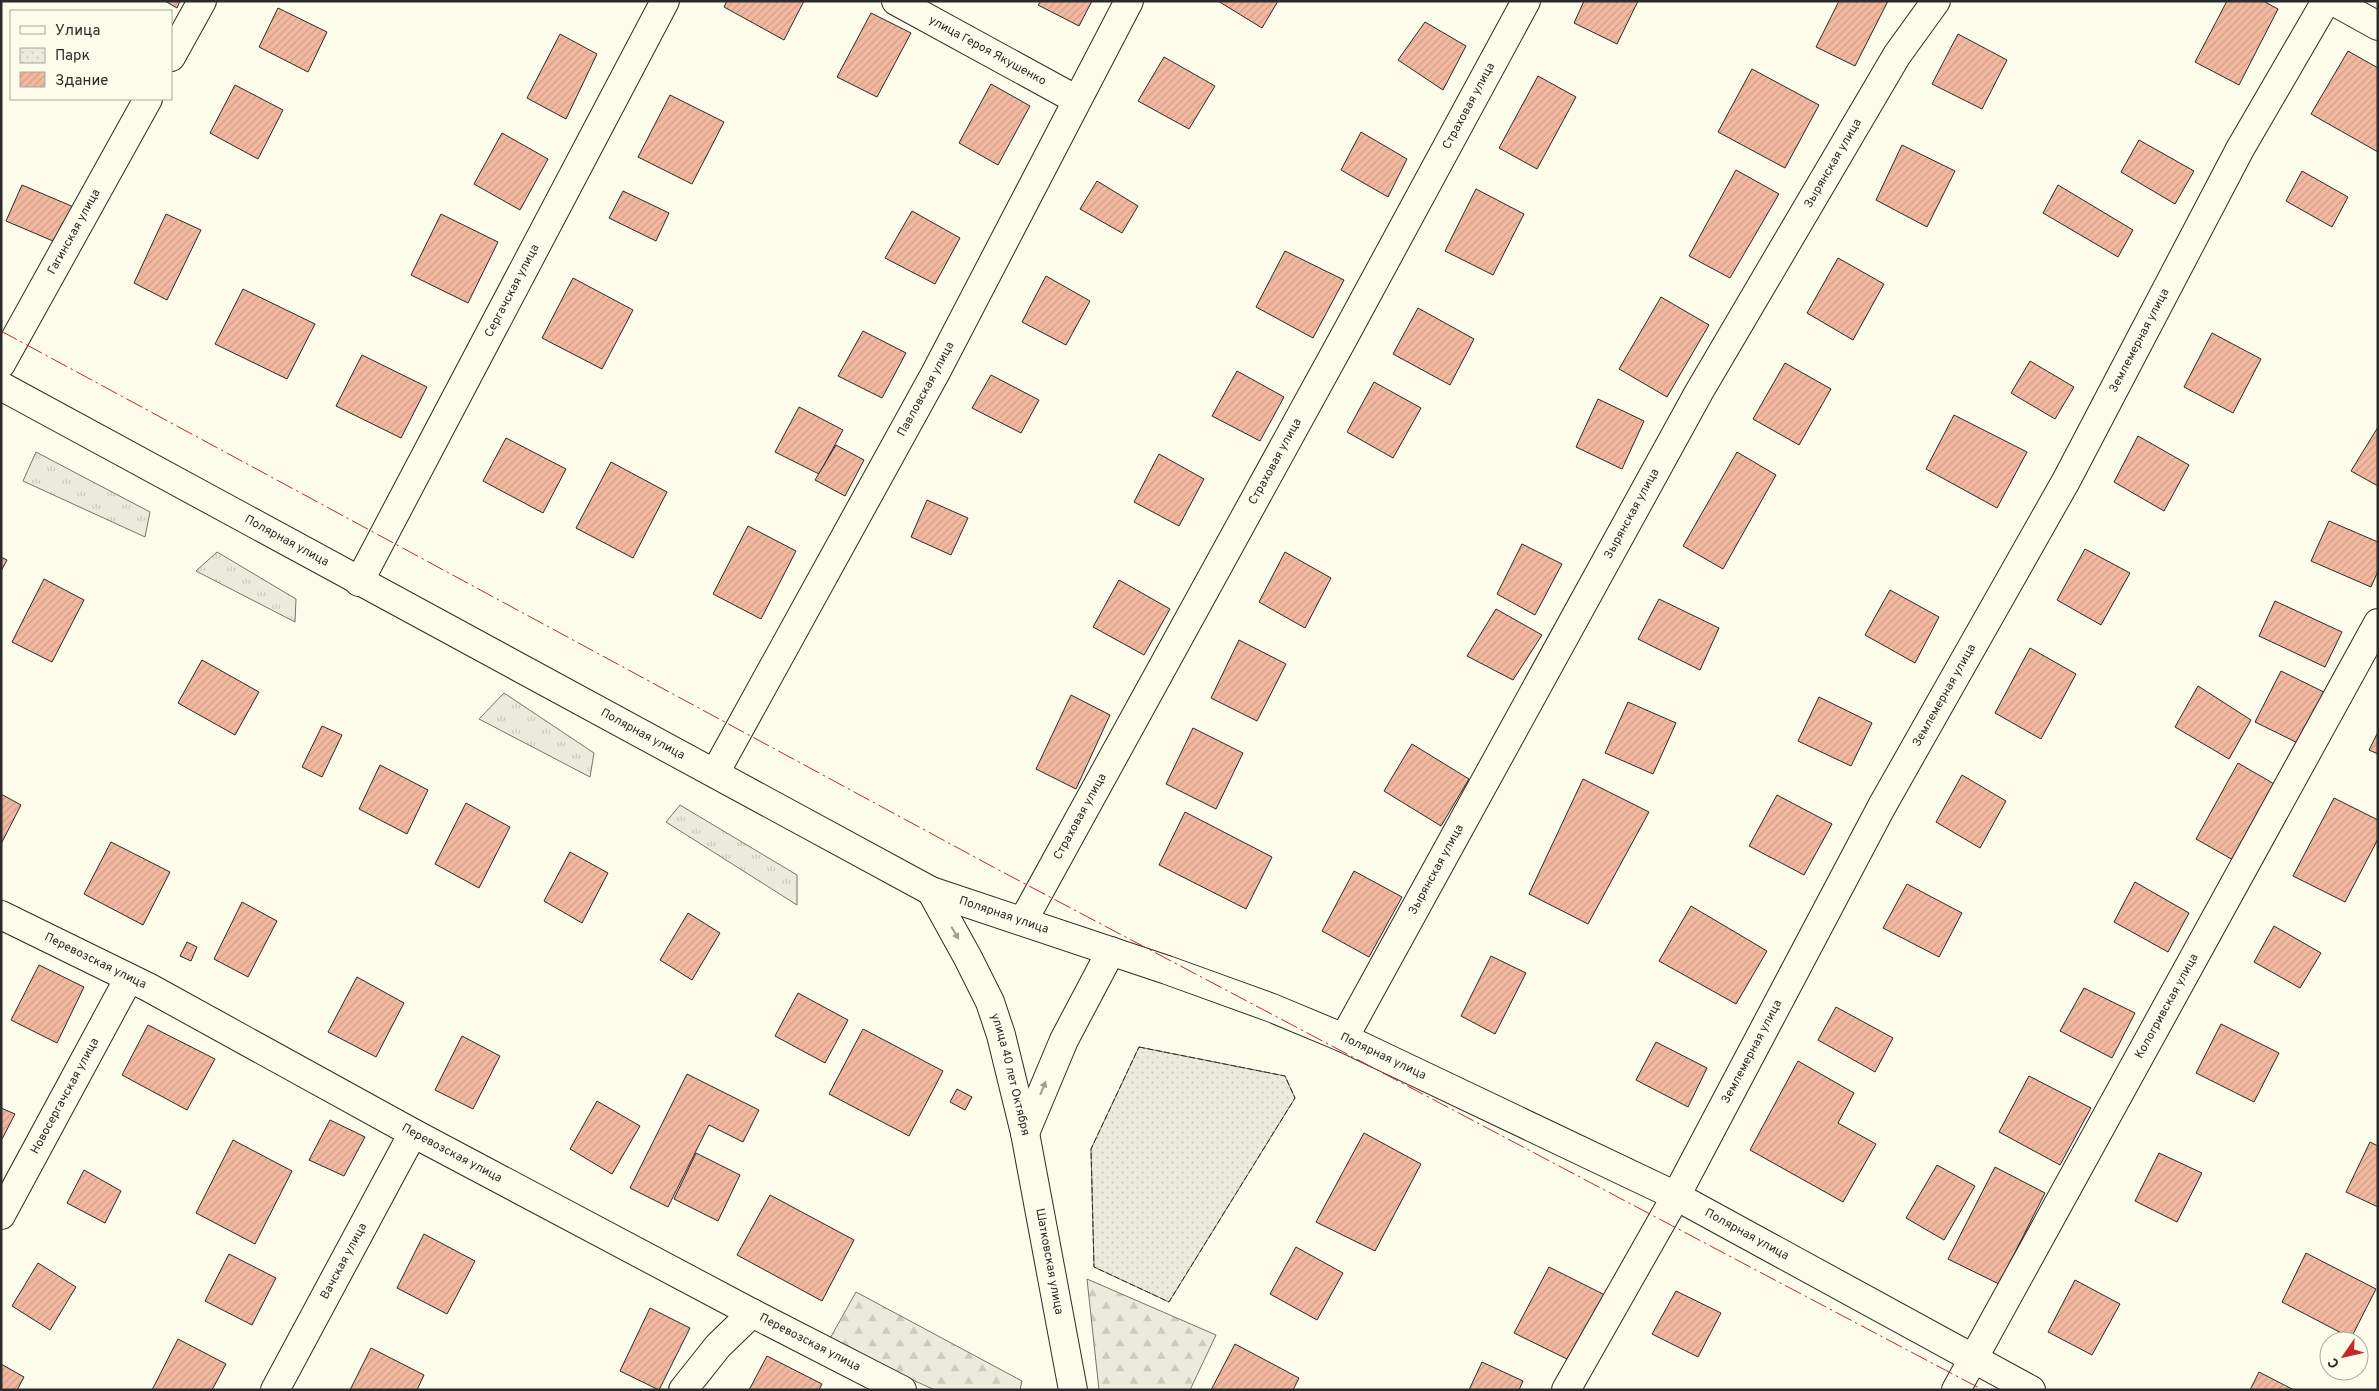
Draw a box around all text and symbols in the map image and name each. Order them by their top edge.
legend [10,10,172,100]
street label: улица Героя Якушенко [926,12,1049,90]
text: Улица [55,22,100,41]
text: Парк [55,47,90,66]
street label: Страховая улица [1439,60,1499,152]
text: Здание [55,72,108,91]
street label: Зырянская улица [1801,116,1866,211]
street label: Гагинская улица [44,186,104,278]
street label: Сергачская улица [481,242,543,340]
street label: Землемерная улица [2106,286,2173,396]
street label: Павловская улица [894,339,958,439]
street label: Страховая улица [1245,416,1306,508]
street label: Зырянская улица [1601,466,1663,562]
street label: Полярная улица [242,512,332,570]
street label: Землемерная улица [1909,641,1980,750]
street label: Полярная улица [598,705,687,764]
street label: Страховая улица [1050,771,1111,863]
street label: Зырянская улица [1405,822,1468,918]
street label: Полярная улица [957,893,1051,938]
one-way arrow [950,927,959,940]
street label: Перевозская улица [42,929,149,993]
street label: Кологривская улица [2132,951,2203,1062]
street label: Землемерная улица [1718,997,1786,1107]
street label: улица 40 лет Октября [986,1011,1033,1137]
street label: Полярная улица [1337,1029,1429,1084]
street label: Новосергачская улица [27,1035,103,1157]
one-way arrow [1039,1080,1047,1095]
street label: Перевозская улица [399,1120,505,1187]
street label: Полярная улица [1702,1205,1792,1264]
street label: Шатковская улица [1031,1207,1067,1316]
street label: Вачская улица [317,1220,371,1302]
street label: Перевозская улица [756,1310,863,1375]
north arrow [2319,1331,2369,1381]
text: С [2325,1354,2344,1371]

